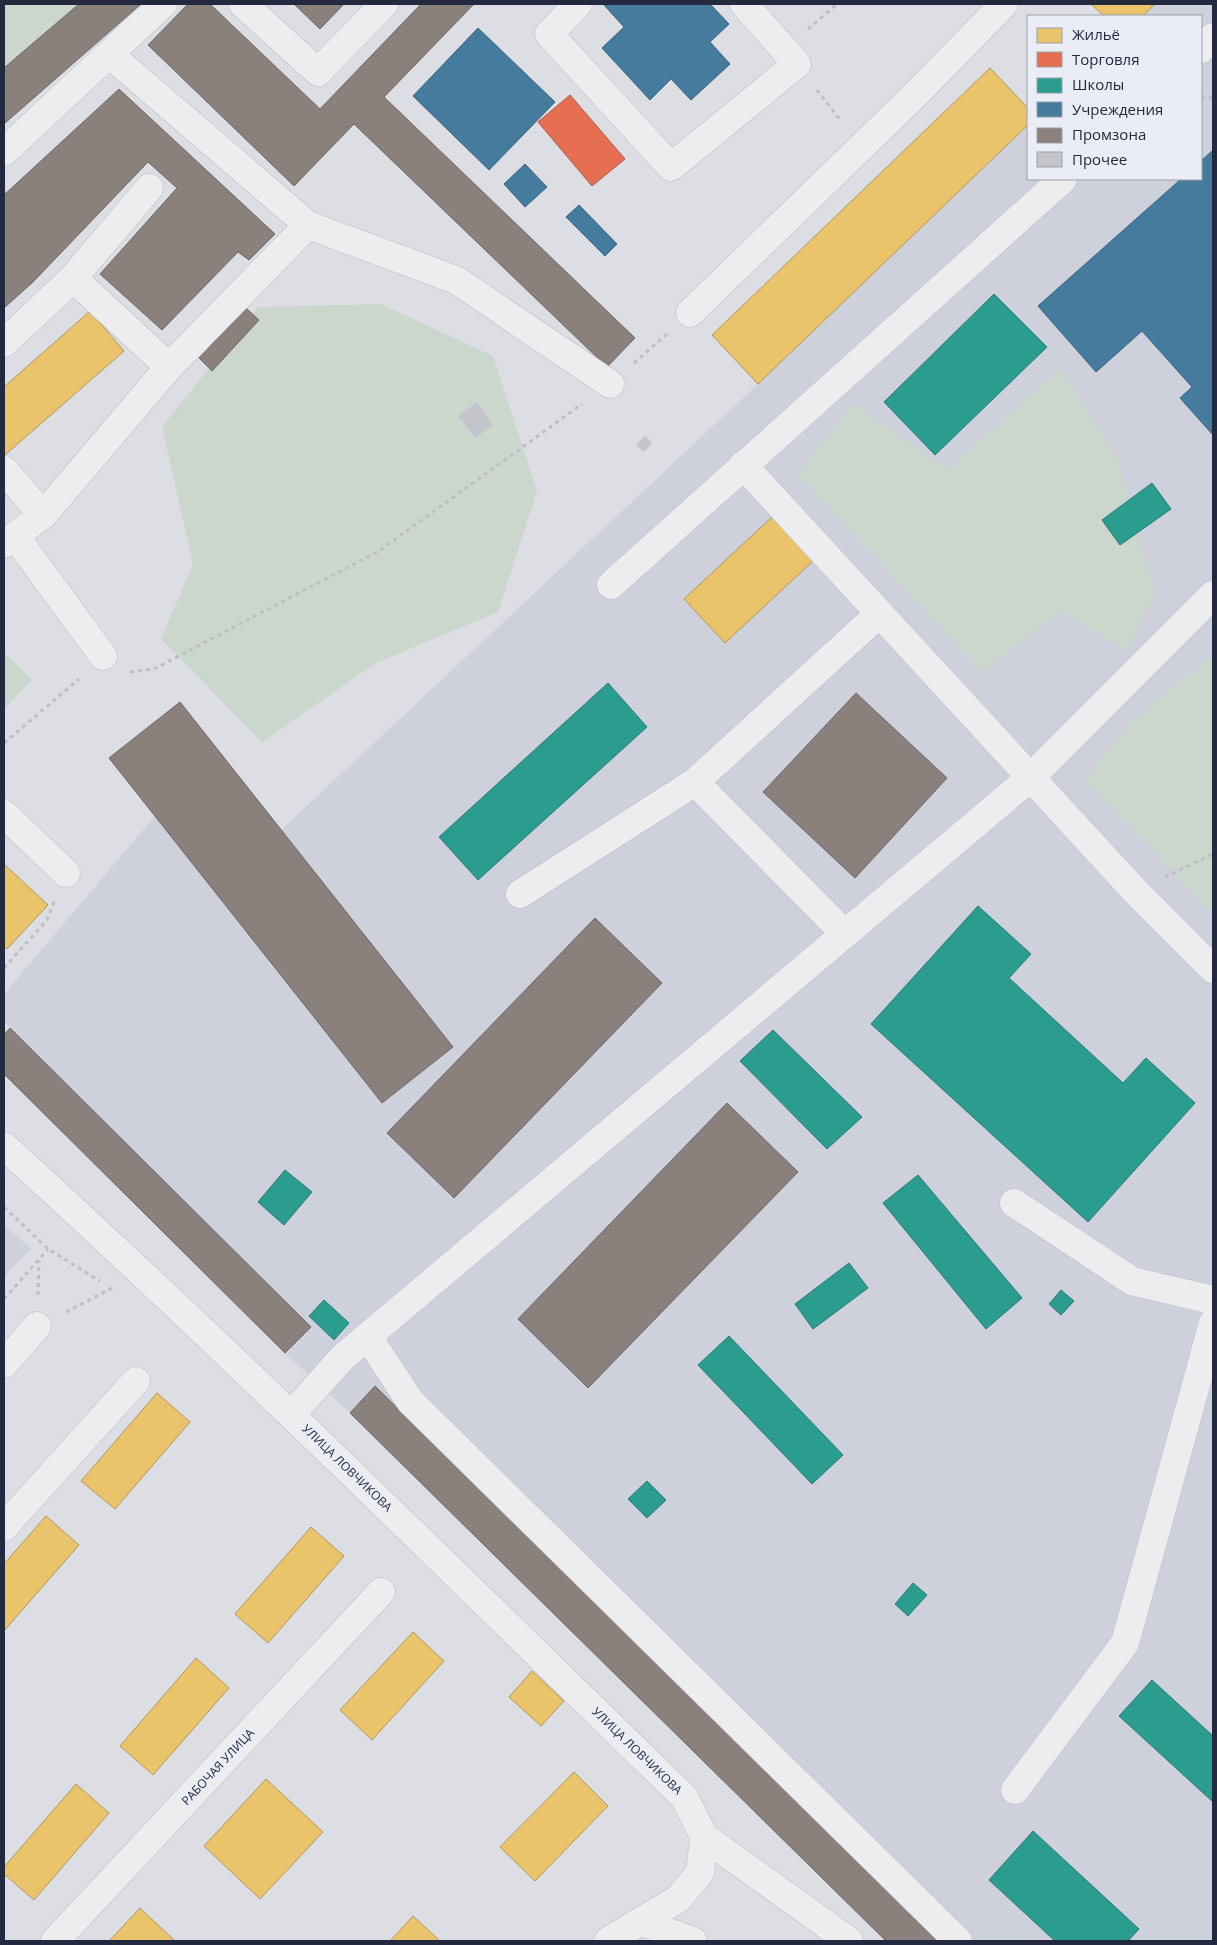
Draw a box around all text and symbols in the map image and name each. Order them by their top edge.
legend [1027,15,1202,180]
text: Жильё [1072,24,1120,44]
text: Торговля [1072,49,1139,69]
text: Школы [1072,74,1124,94]
text: Учреждения [1072,99,1163,119]
text: Промзона [1072,124,1146,144]
text: Прочее [1072,149,1127,169]
street label: УЛИЦА ЛОВЧИКОВА [298,1420,397,1516]
street label: УЛИЦА ЛОВЧИКОВА [588,1703,687,1799]
street label: РАБОЧАЯ УЛИЦА [177,1724,258,1809]

